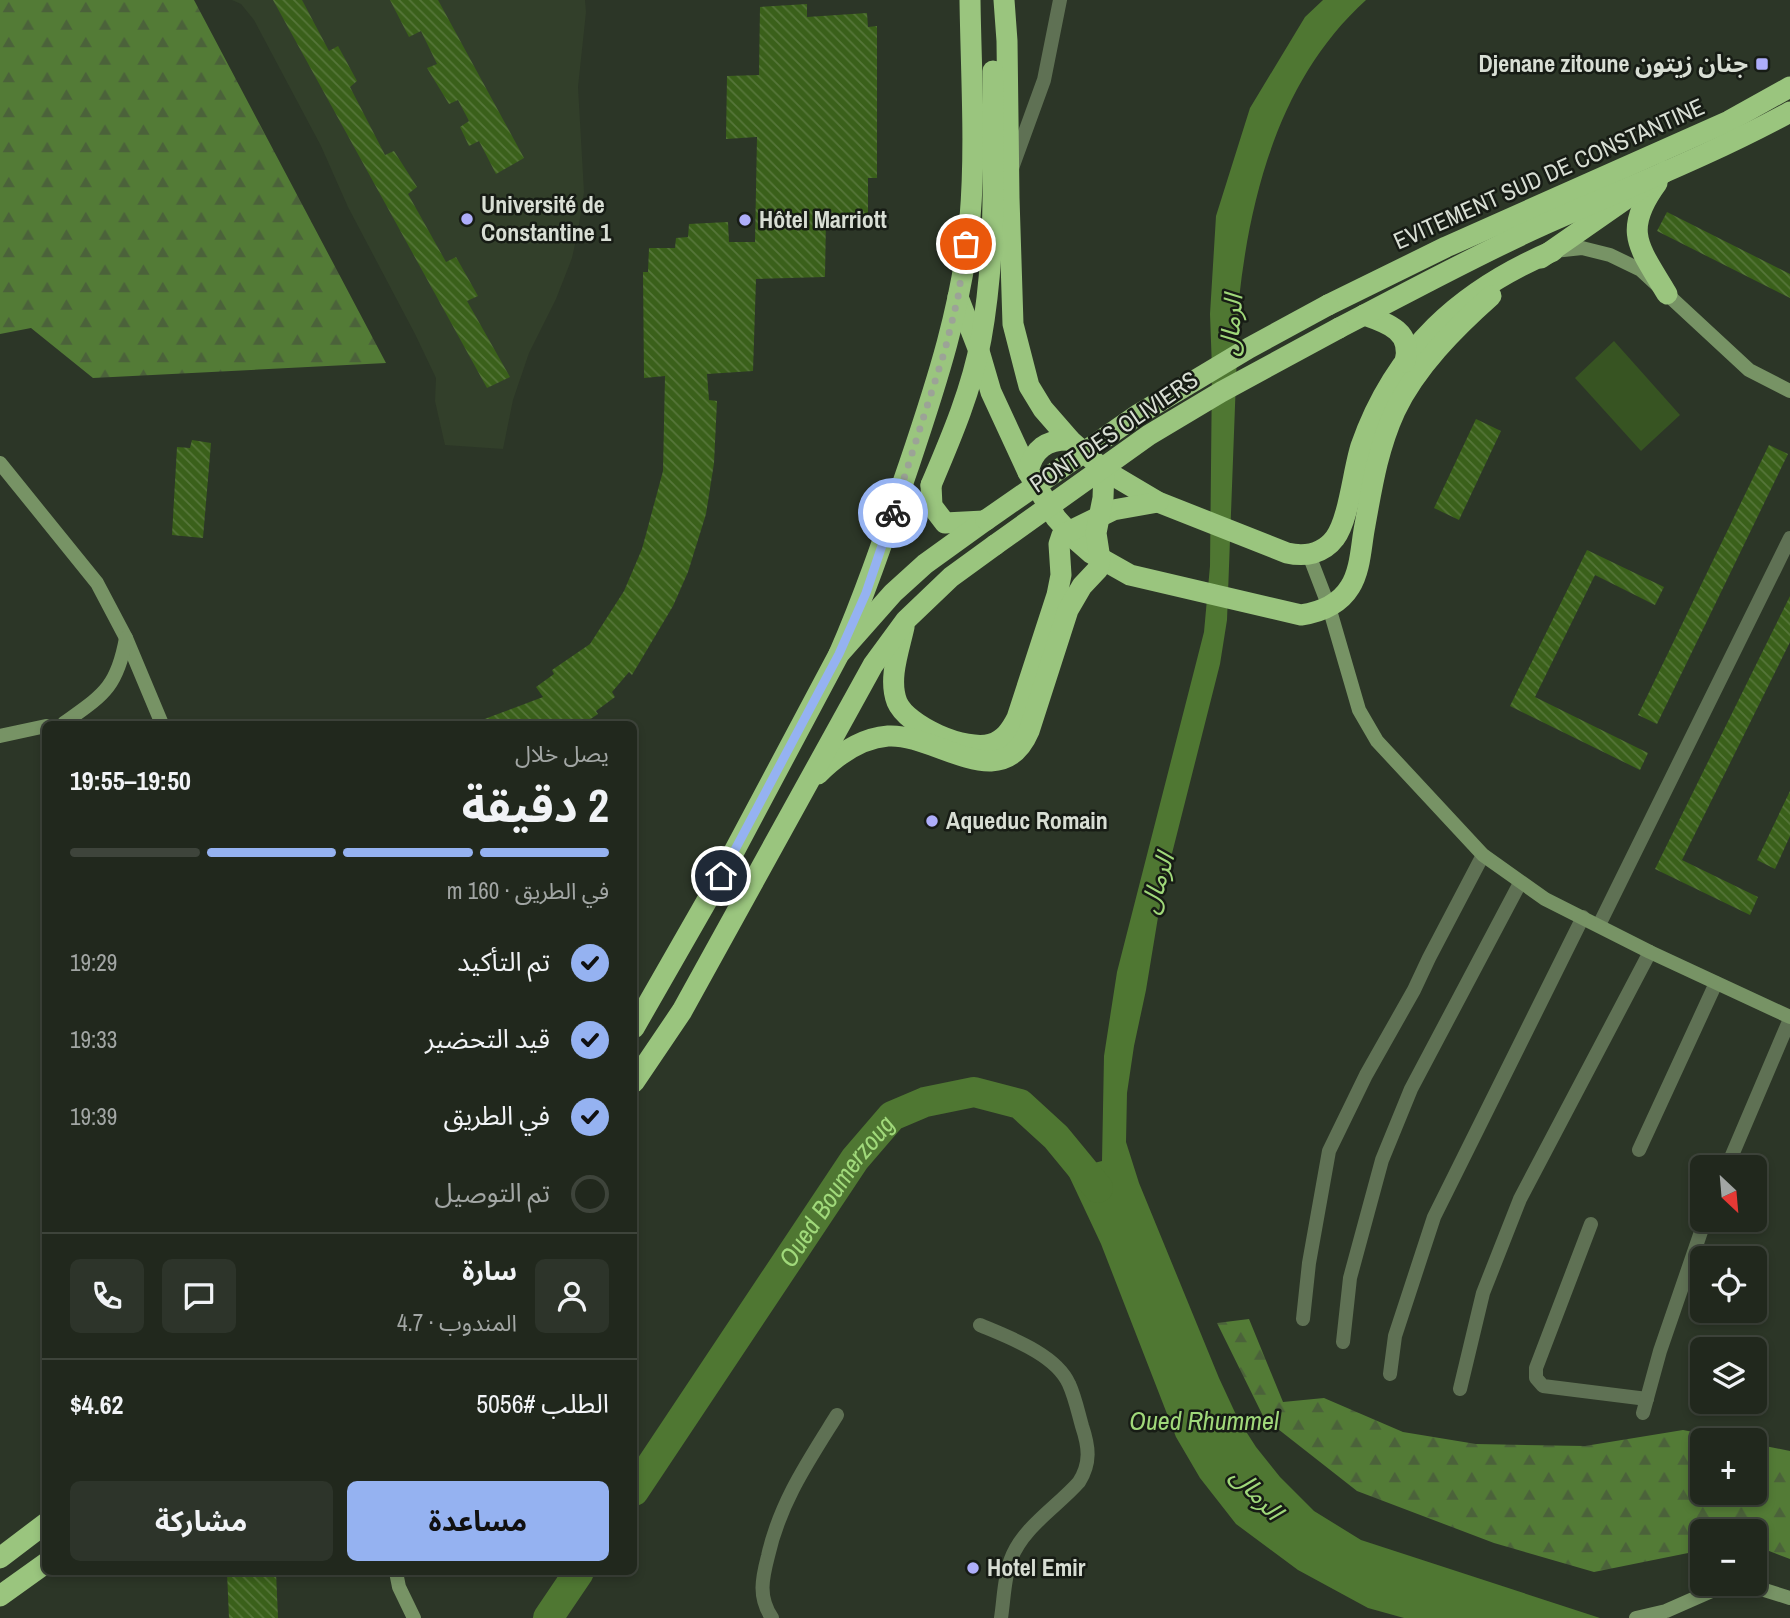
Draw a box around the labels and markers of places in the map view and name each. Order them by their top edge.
place label: Djenane zitoune جنان زيتون [1479,47,1748,79]
marker: Djenane zitoune جنان زيتون [1754,56,1770,72]
place label: Université de Constantine 1 [481,188,611,248]
place label: Hôtel Marriott [759,203,887,235]
marker: Université de Constantine 1 [459,211,475,227]
marker: Hôtel Marriott [737,212,753,228]
pin [936,214,996,274]
place label: Aqueduc Romain [946,804,1108,836]
marker: Aqueduc Romain [924,813,940,829]
pin [691,846,751,906]
place label: Hotel Emir [987,1551,1086,1583]
marker: Hotel Emir [965,1560,981,1576]

